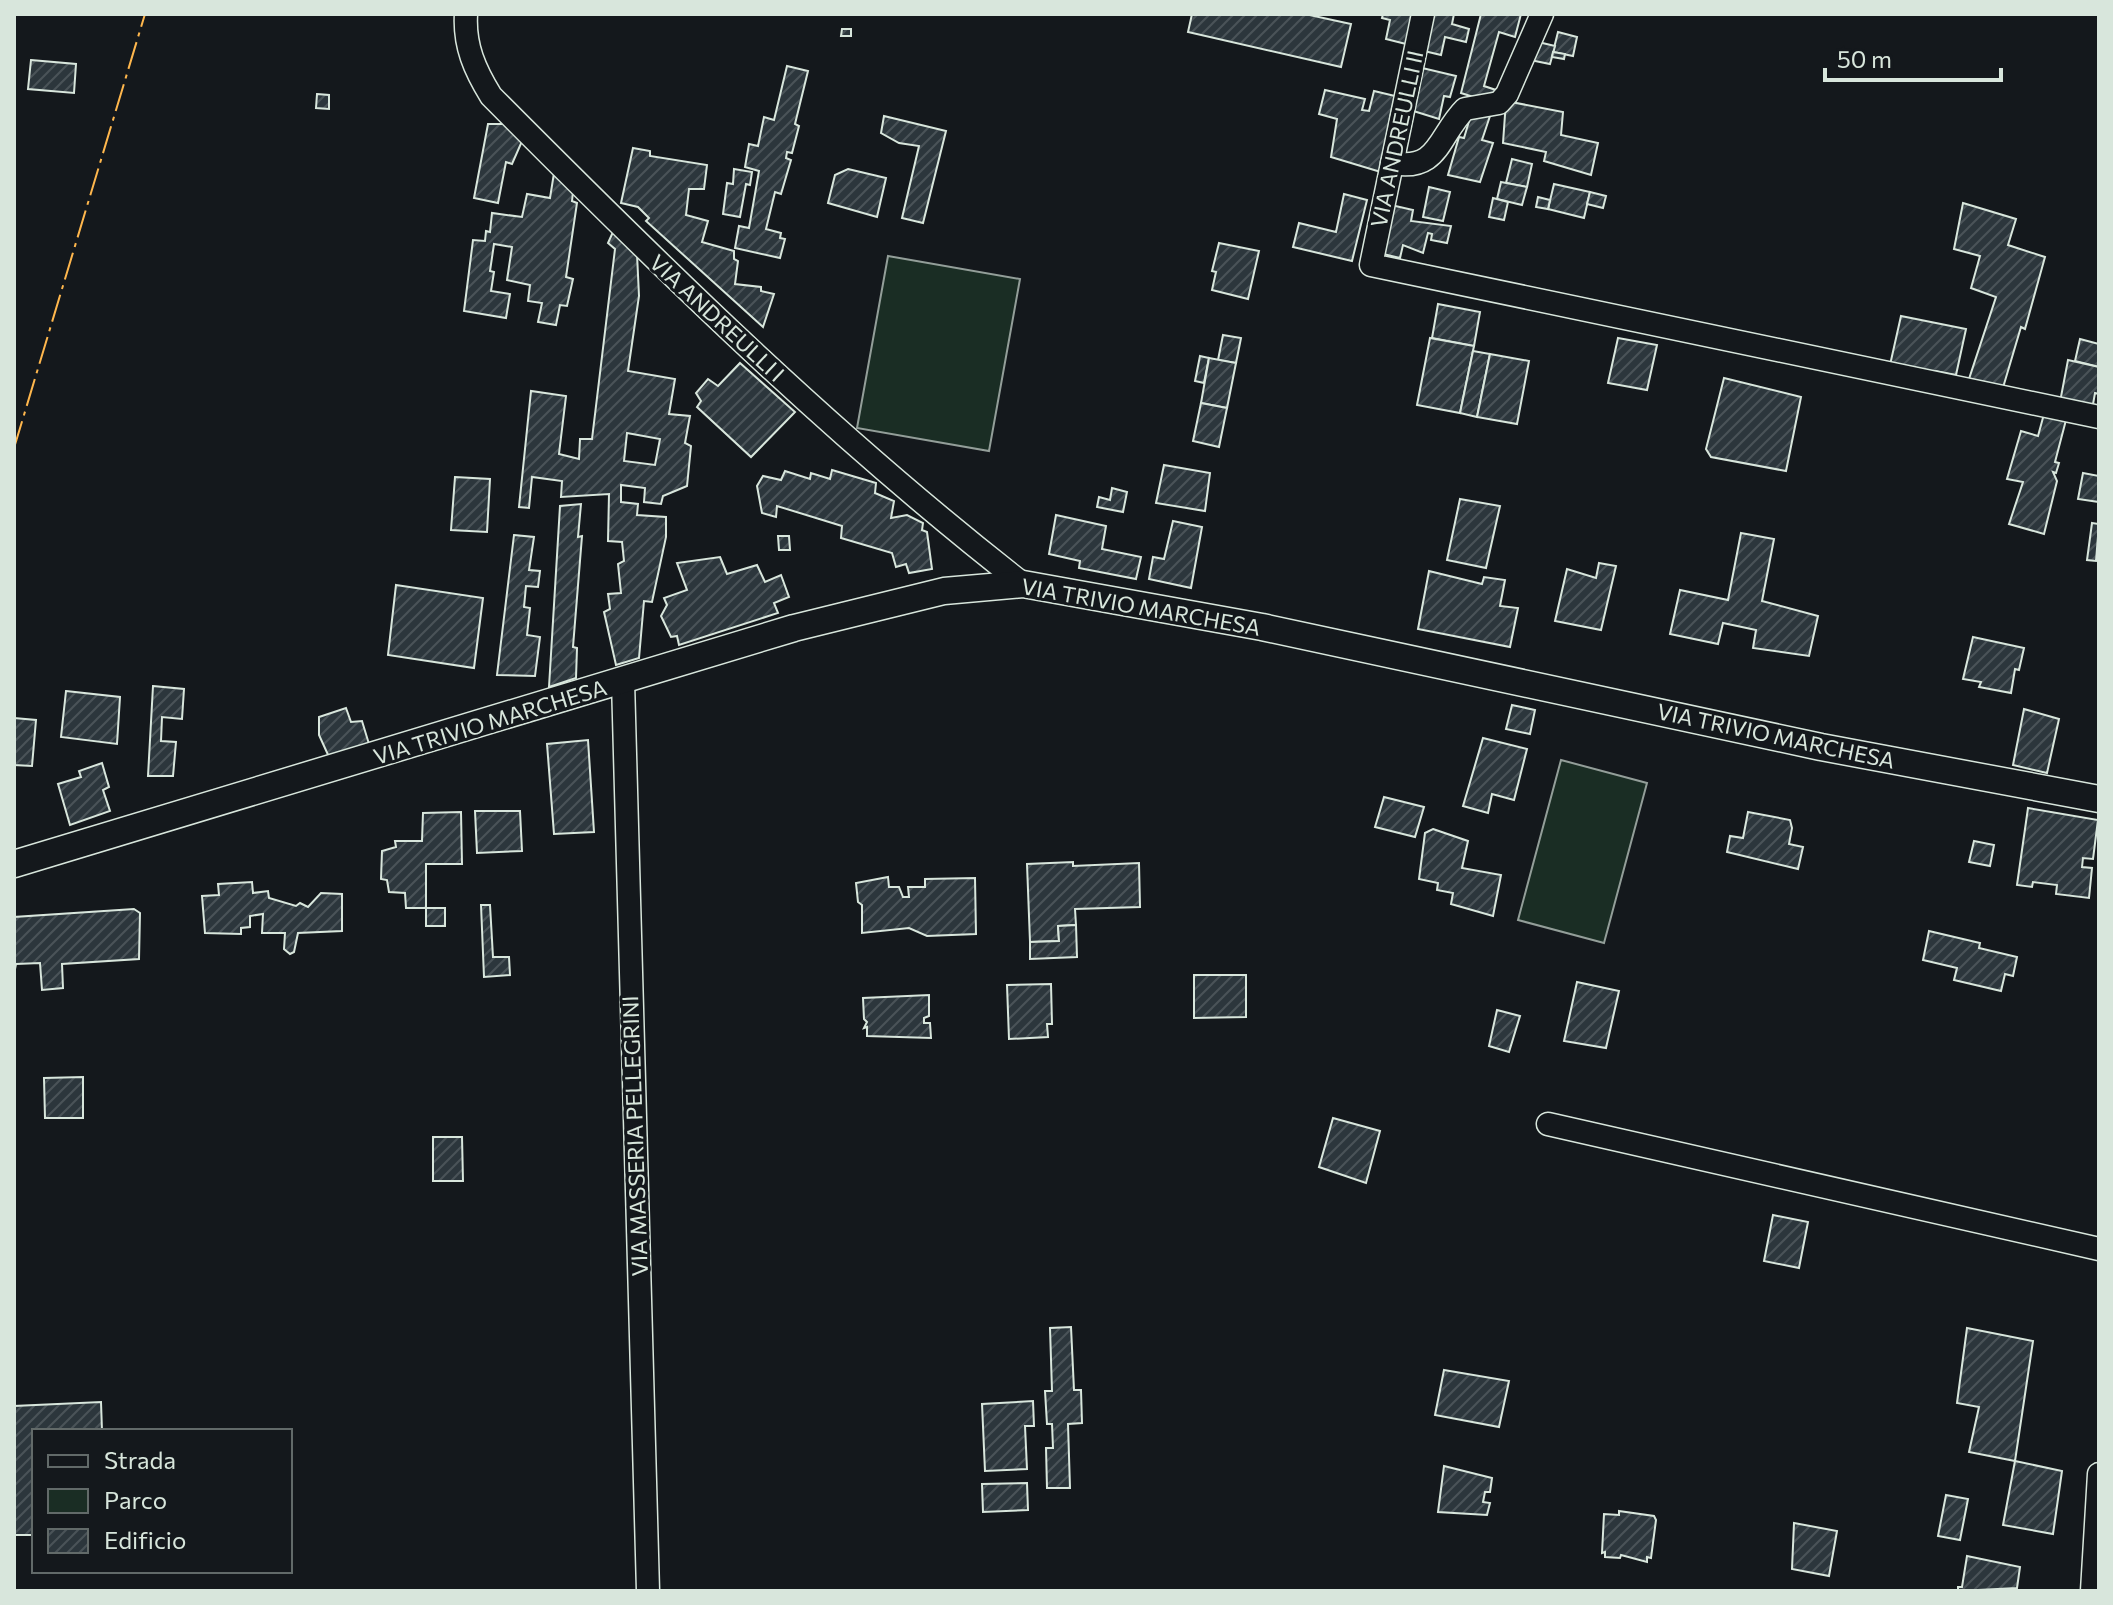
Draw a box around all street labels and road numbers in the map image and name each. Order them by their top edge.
street label: VIA ANDREULLI II [1365,48,1428,230]
street label: VIA ANDREULLI I [644,248,790,387]
street label: VIA TRIVIO MARCHESA [1019,572,1263,641]
street label: VIA TRIVIO MARCHESA [370,673,610,770]
street label: VIA TRIVIO MARCHESA [1655,697,1897,774]
street label: VIA MASSERIA PELLEGRINI [616,995,653,1277]

